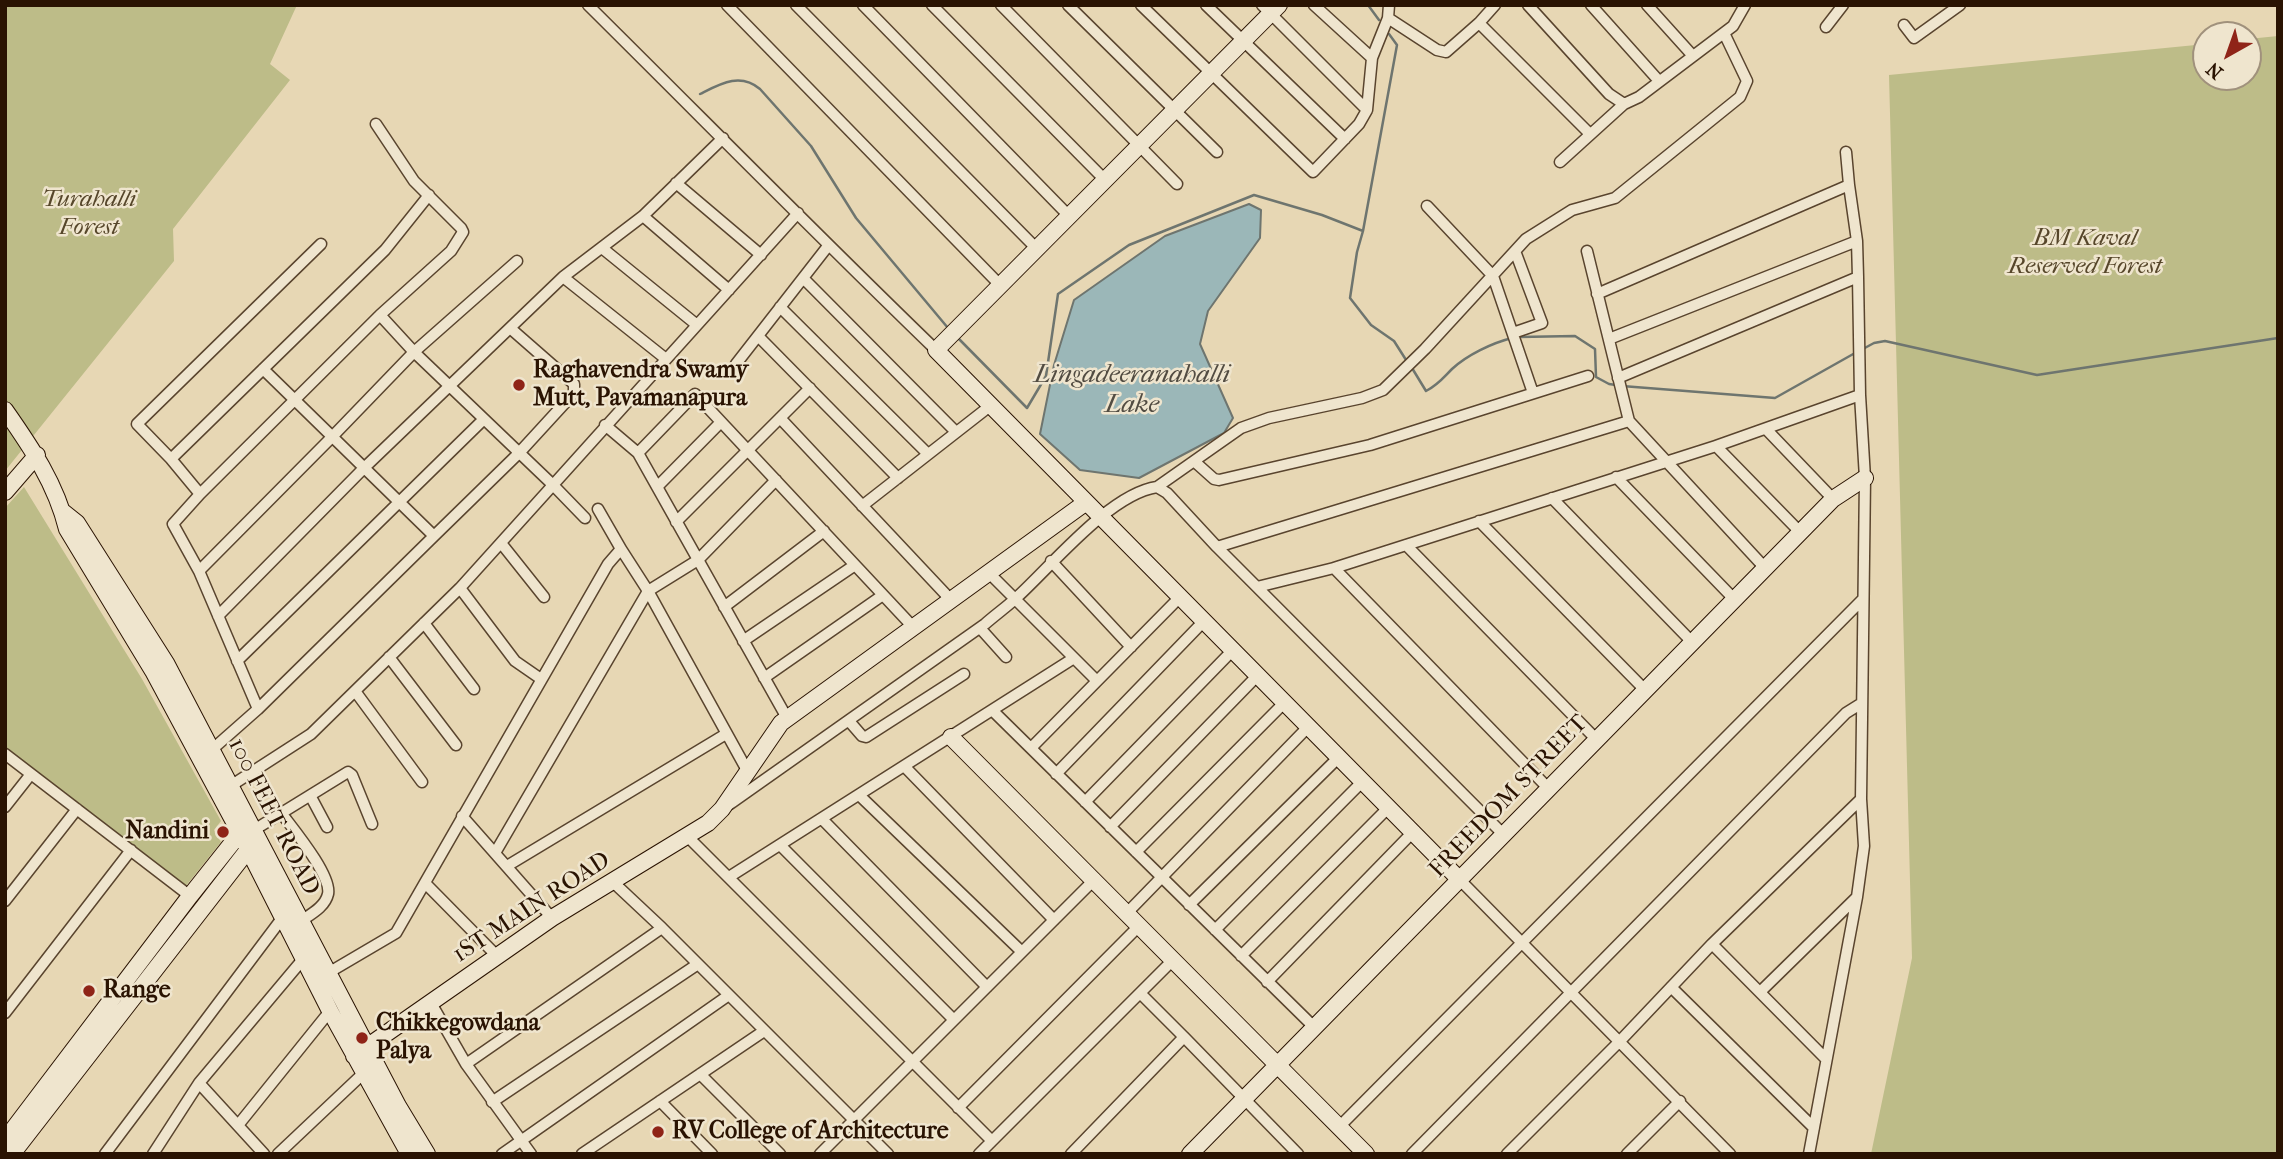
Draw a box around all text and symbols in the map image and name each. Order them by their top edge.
north arrow [2192,21,2262,91]
text: N [2202,57,2227,84]
park label: Turahalli Forest [42,186,136,242]
park label: BM Kaval Reserved Forest [2008,225,2162,281]
place label: Raghavendra Swamy Mutt, Pavamanapura [533,357,748,413]
water label: Lingadeeranahalli Lake [1034,360,1230,422]
marker: Raghavendra Swamy Mutt, Pavamanapura [511,377,527,393]
street label: FREEDOM STREET [1424,710,1594,884]
street label: 100 FEET ROAD [221,734,325,900]
place label: Nandini [125,818,209,846]
marker: Nandini [215,824,231,840]
street label: 1ST MAIN ROAD [448,846,616,970]
place label: Range [103,977,171,1005]
marker: Range [81,983,97,999]
place label: Chikkegowdana Palya [376,1010,540,1066]
marker: Chikkegowdana Palya [354,1030,370,1046]
place label: RV College of Architecture [672,1118,949,1146]
marker: RV College of Architecture [650,1124,666,1140]

